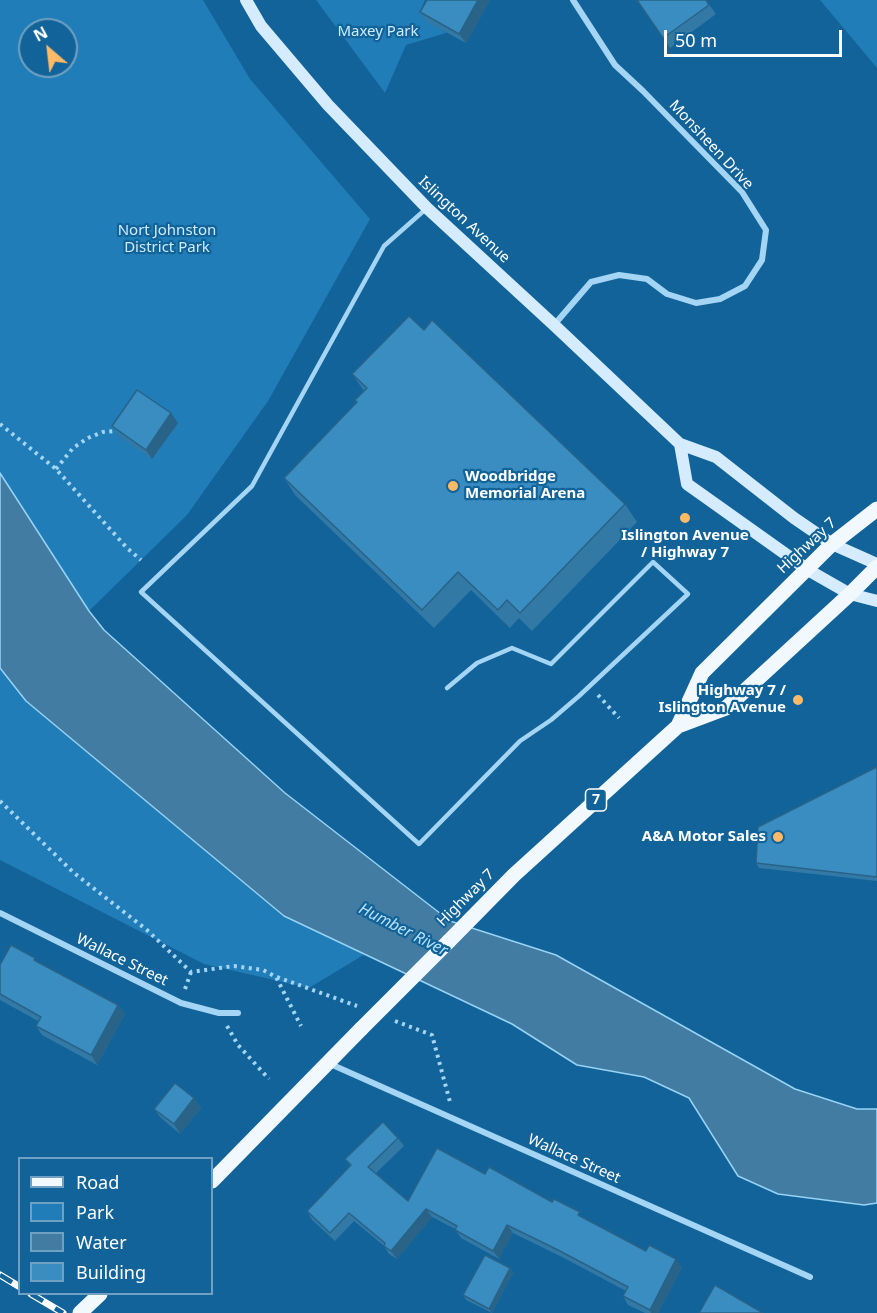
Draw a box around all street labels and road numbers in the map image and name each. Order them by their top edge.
street label: Monsheen Drive [665,97,757,193]
street label: Islington Avenue [414,173,514,267]
street label: Highway 7 [774,514,840,578]
road number: 7 [586,789,606,811]
street label: Highway 7 [434,866,498,930]
street label: Wallace Street [73,930,171,990]
street label: Wallace Street [525,1131,623,1187]

